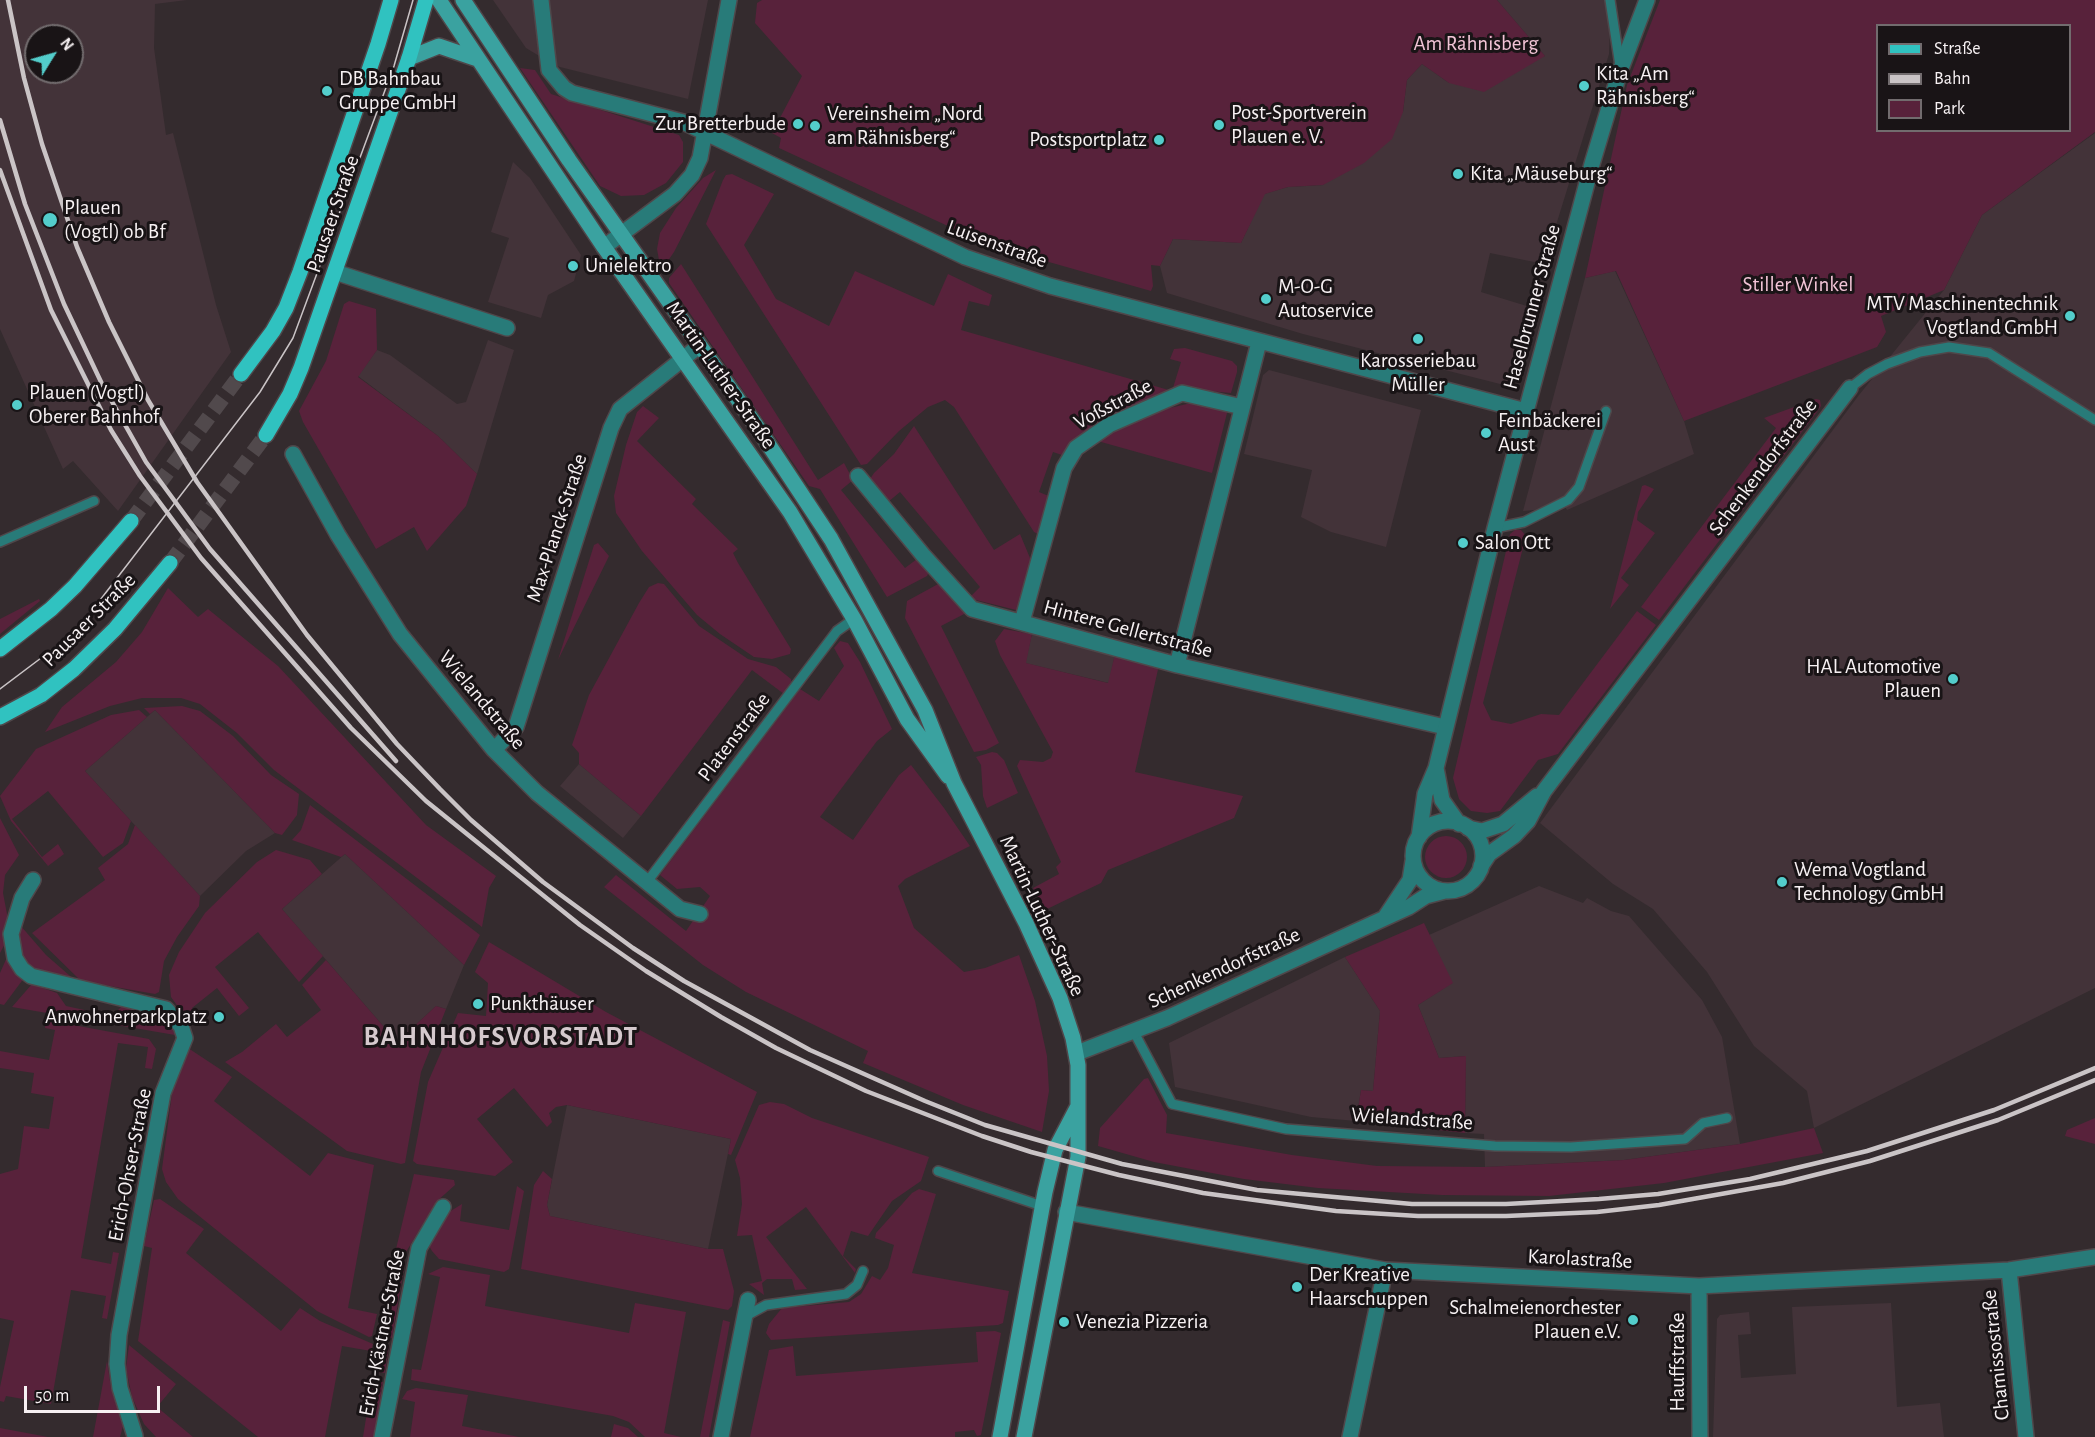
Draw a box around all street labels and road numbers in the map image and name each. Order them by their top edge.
street label: Pausaer Straße [301,152,365,276]
street label: Luisenstraße [943,214,1051,274]
street label: Haselbrunner Straße [1498,222,1566,392]
street label: Martin-Luther-Straße [661,296,781,454]
street label: Voßstraße [1070,373,1156,435]
street label: Schenkendorfstraße [1703,394,1823,540]
street label: Max-Planck-Straße [521,451,593,605]
street label: Pausaer Straße [37,568,141,672]
street label: Hintere Gellertstraße [1041,594,1215,664]
street label: Wielandstraße [433,645,531,755]
street label: Platenstraße [692,688,776,786]
street label: Martin-Luther-Straße [994,832,1090,1000]
street label: Schenkendorfstraße [1144,922,1304,1014]
street label: Erich-Ohser-Straße [103,1086,157,1244]
street label: Wielandstraße [1350,1102,1474,1136]
street label: Karolastraße [1527,1244,1633,1274]
street label: Erich-Kästner-Straße [353,1248,411,1418]
street label: Chamissostraße [1977,1288,2015,1422]
street label: Hauffstraße [1665,1313,1691,1411]

